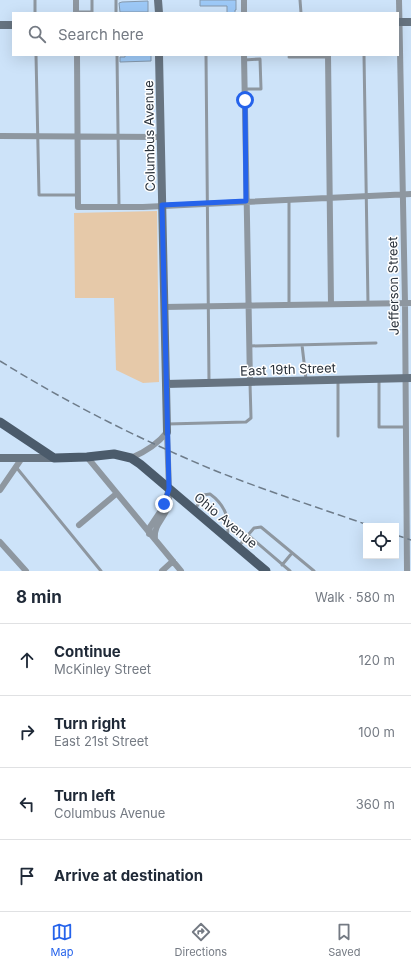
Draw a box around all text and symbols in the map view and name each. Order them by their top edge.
search box [12,12,399,56]
icon: search [26,23,48,45]
text: Search here [58,25,144,44]
street label: Columbus Avenue [140,80,158,192]
route start [236,91,254,109]
street label: Jefferson Street [384,236,402,336]
street label: East 19th Street [240,359,336,379]
street label: Ohio Avenue [191,489,261,551]
route end [155,495,173,513]
map controls [363,523,399,559]
button: locate [363,523,399,559]
text: 8 min [16,587,62,607]
text: Walk · 580 m [315,589,395,605]
text: Continue [54,642,121,661]
icon: ahead [16,649,38,671]
text: 120 m [359,652,395,668]
text: McKinley Street [54,661,151,677]
text: Turn right [54,714,126,733]
icon: right [16,721,38,743]
text: 100 m [358,724,395,740]
text: East 21st Street [54,733,149,749]
text: Turn left [54,786,115,805]
icon: left [16,793,38,815]
text: 360 m [356,796,395,812]
text: Columbus Avenue [54,805,165,821]
icon: arrive [16,865,38,887]
text: Arrive at destination [54,866,203,885]
tab: Map [51,921,73,959]
tab: Directions [175,921,227,959]
tab: Saved [328,921,360,959]

